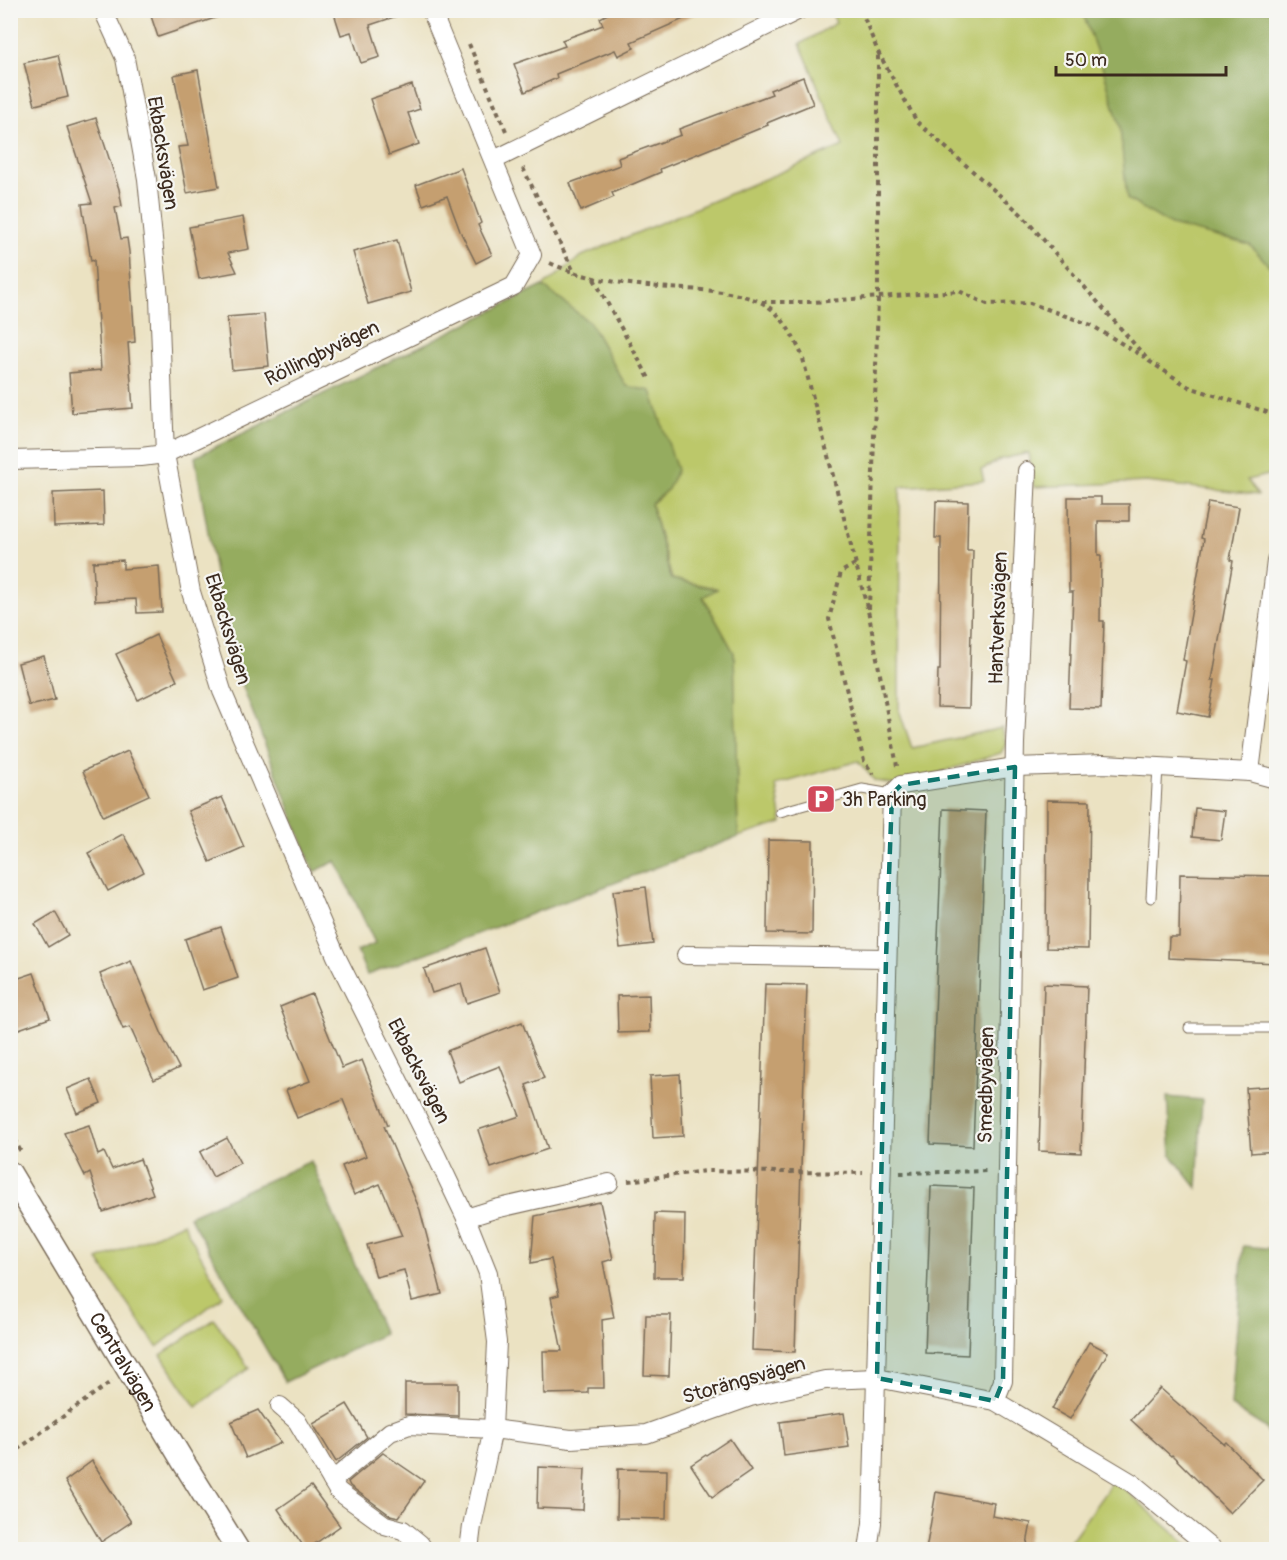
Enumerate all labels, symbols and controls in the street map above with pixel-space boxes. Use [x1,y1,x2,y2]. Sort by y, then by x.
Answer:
scale bar [1056,39,1226,77]
text: 50 m [1065,49,1107,72]
street label: Ekbacksvägen [142,94,184,212]
street label: Röllingbyvägen [261,314,383,392]
street label: Hantverksvägen [983,551,1013,685]
street label: Ekbacksvägen [199,571,257,687]
parking icon: 3h Parking [805,783,837,815]
place label: 3h Parking [842,787,927,812]
street label: Ekbacksvägen [382,1014,456,1128]
street label: Smedbyvägen [972,1026,1000,1144]
street label: Centralvägen [84,1307,163,1416]
street label: Storängsvägen [680,1351,808,1409]

